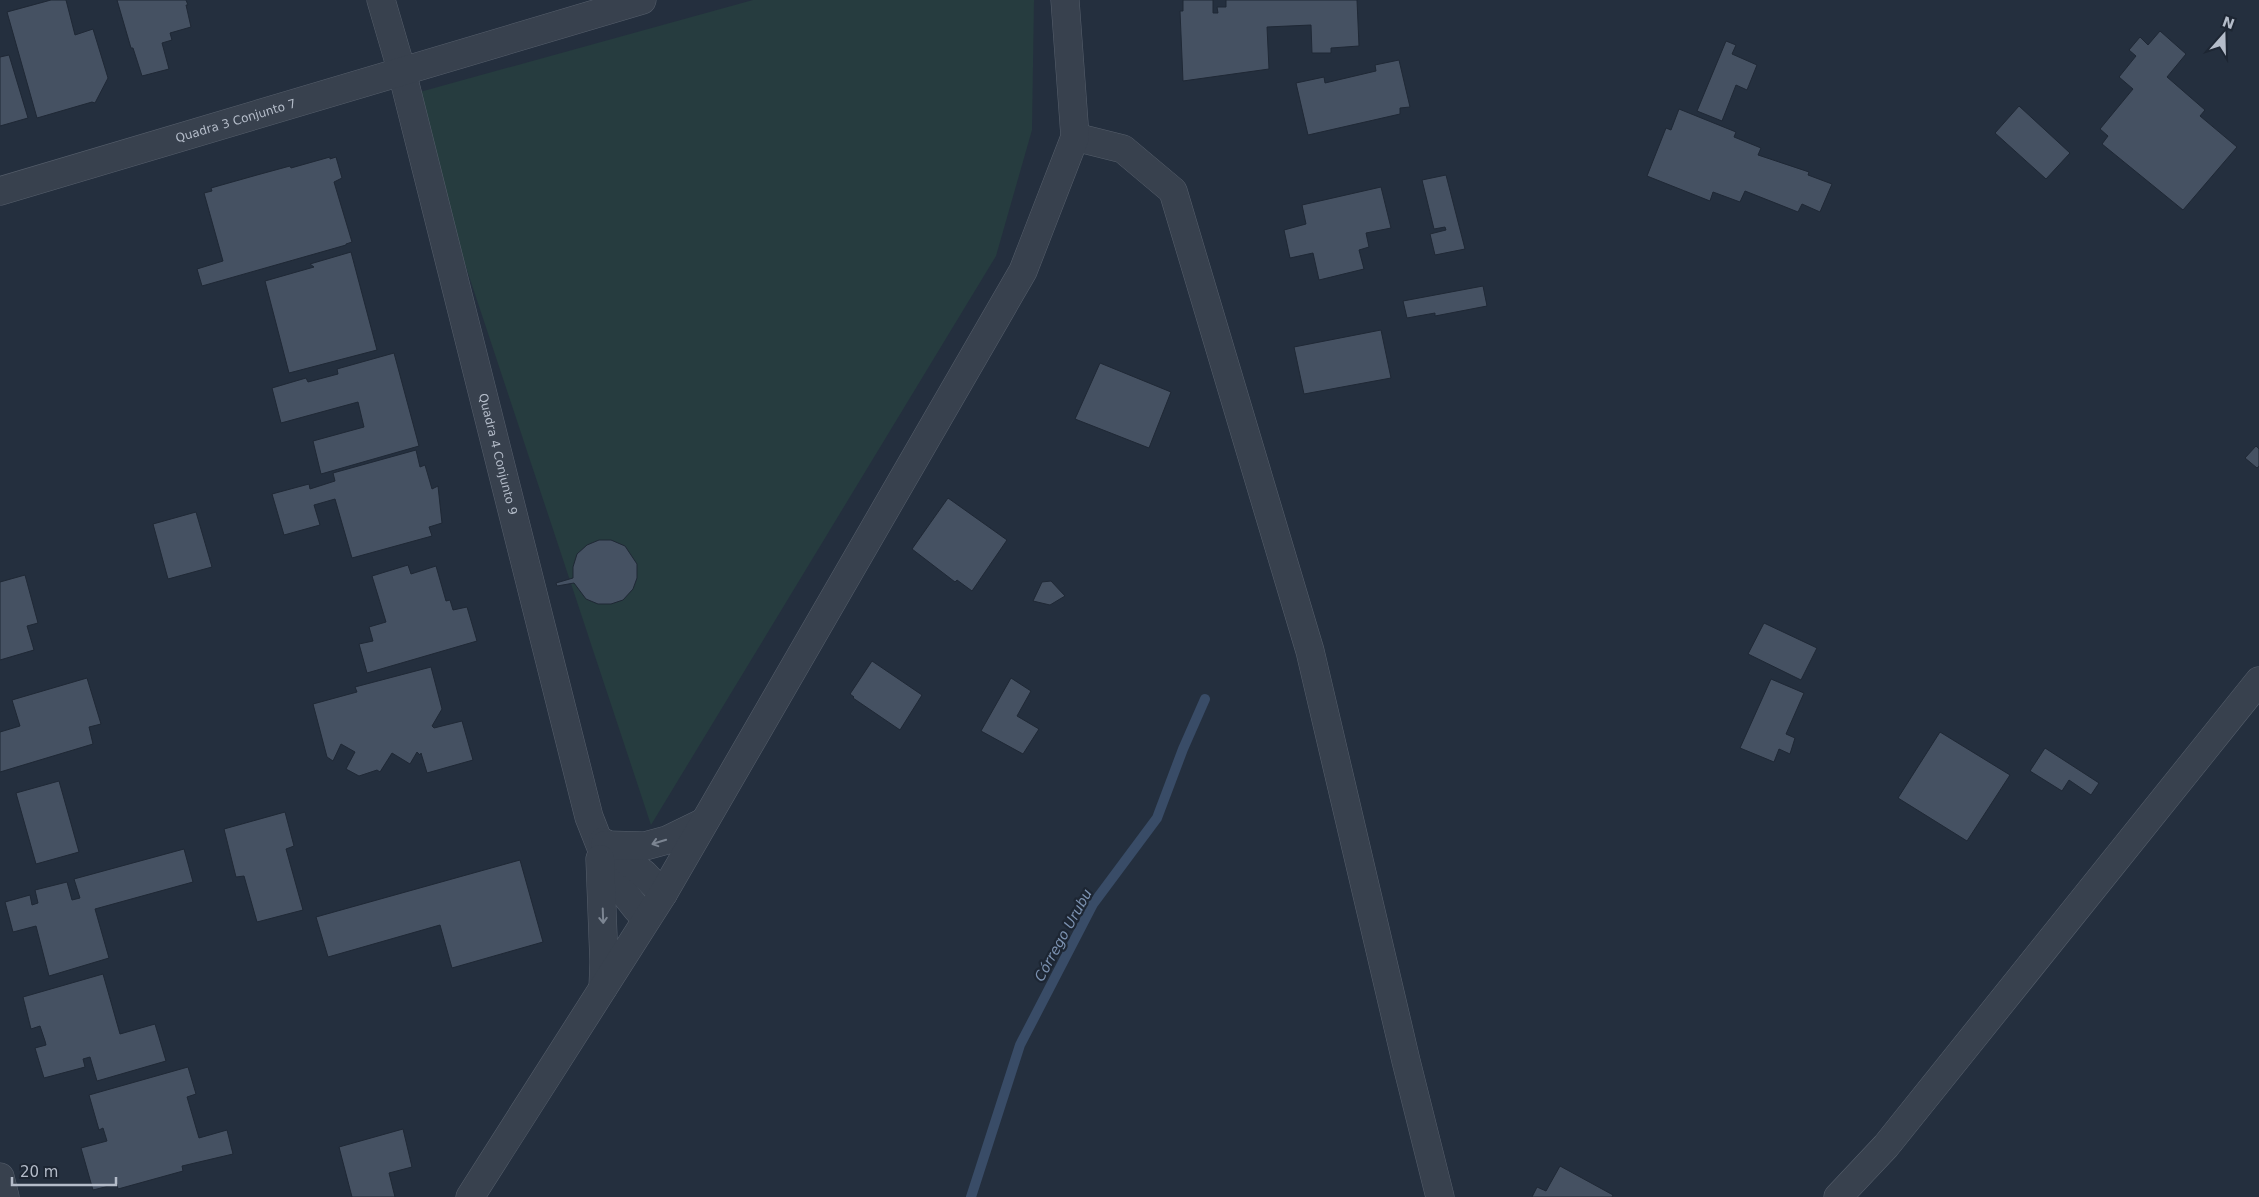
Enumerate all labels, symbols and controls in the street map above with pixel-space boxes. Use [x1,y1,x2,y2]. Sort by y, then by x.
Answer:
north arrow [2199,10,2249,60]
text: N [2220,13,2237,32]
street label: Quadra 3 Conjunto 7 [174,96,298,145]
street label: Quadra 4 Conjunto 9 [476,392,520,517]
one-way arrow [652,838,668,848]
water label: Córrego Urubu [1031,886,1095,984]
one-way arrow [598,908,607,924]
scale bar [12,1154,116,1186]
text: 20 m [20,1163,58,1181]

